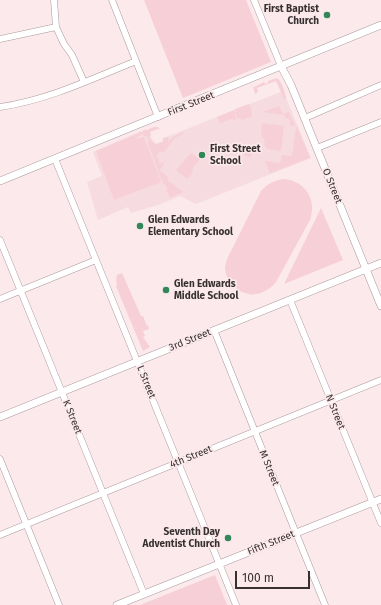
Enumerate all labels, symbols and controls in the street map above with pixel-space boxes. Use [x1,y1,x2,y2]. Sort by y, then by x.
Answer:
place label: First Baptist Church [264,3,319,26]
marker: First Baptist Church [322,10,332,20]
street label: First Street [166,89,216,119]
place label: First Street School [210,143,261,166]
marker: First Street School [197,150,207,160]
street label: O Street [320,167,344,205]
place label: Glen Edwards Elementary School [148,214,233,238]
marker: Glen Edwards Elementary School [135,221,145,231]
place label: Glen Edwards Middle School [174,278,238,302]
marker: Glen Edwards Middle School [161,285,171,295]
street label: 3rd Street [167,326,213,354]
street label: L Street [134,364,158,400]
street label: N Street [323,393,347,431]
street label: K Street [60,398,84,436]
street label: 4th Street [168,443,214,471]
street label: M Street [256,448,282,488]
place label: Seventh Day Adventist Church [143,526,220,550]
street label: Fifth Street [246,528,296,558]
marker: Seventh Day Adventist Church [223,533,233,543]
scale bar [237,563,312,589]
text: 100 m [242,571,274,585]

